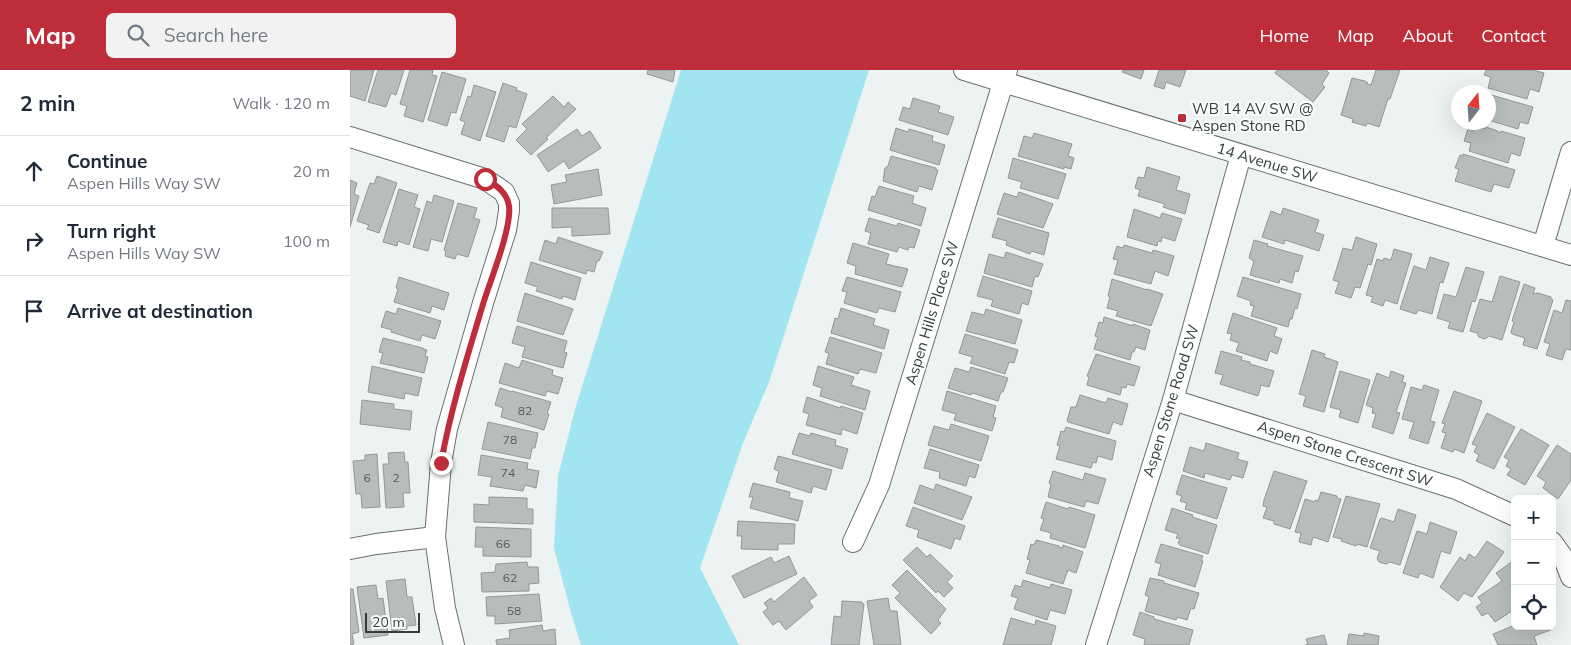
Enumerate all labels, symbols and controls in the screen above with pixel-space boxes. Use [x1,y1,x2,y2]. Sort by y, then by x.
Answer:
search box [106,13,456,58]
text: Map [25,20,76,50]
icon: search [124,21,152,49]
text: Search here [164,23,268,47]
text: Home [1259,24,1309,47]
text: Map [1337,24,1374,47]
text: About [1402,24,1453,47]
text: Contact [1481,24,1546,47]
north arrow [1451,85,1496,130]
text: 2 min [20,90,75,116]
text: Walk · 120 m [232,93,330,113]
place label: WB 14 AV SW @ Aspen Stone RD [1192,99,1314,135]
marker: WB 14 AV SW @ Aspen Stone RD [1176,112,1188,124]
street label: 14 Avenue SW [1215,138,1320,187]
text: Continue [67,149,147,173]
icon: ahead [20,157,48,185]
text: 20 m [293,161,330,181]
route start [474,168,497,191]
text: Aspen Hills Way SW [67,173,221,193]
text: Turn right [67,219,156,243]
icon: right [20,227,48,255]
text: 100 m [283,231,330,251]
street label: Aspen Hills Place SW [901,238,963,387]
text: Aspen Hills Way SW [67,243,221,263]
icon: arrive [20,297,48,325]
text: Arrive at destination [67,299,253,323]
street label: Aspen Stone Road SW [1138,322,1203,480]
house number: 82 [518,403,532,418]
street label: Aspen Stone Crescent SW [1255,416,1435,491]
house number: 78 [503,432,517,447]
route end [430,452,453,475]
house number: 74 [501,465,515,480]
house number: 6 [363,470,371,485]
house number: 2 [392,470,400,485]
map controls [1511,495,1556,630]
button: + [1511,495,1556,540]
house number: 66 [496,536,510,551]
button: − [1511,540,1556,585]
house number: 62 [503,570,517,585]
button: locate [1511,585,1556,630]
house number: 58 [507,603,521,618]
scale bar [365,610,420,633]
text: 20 m [372,613,405,631]

